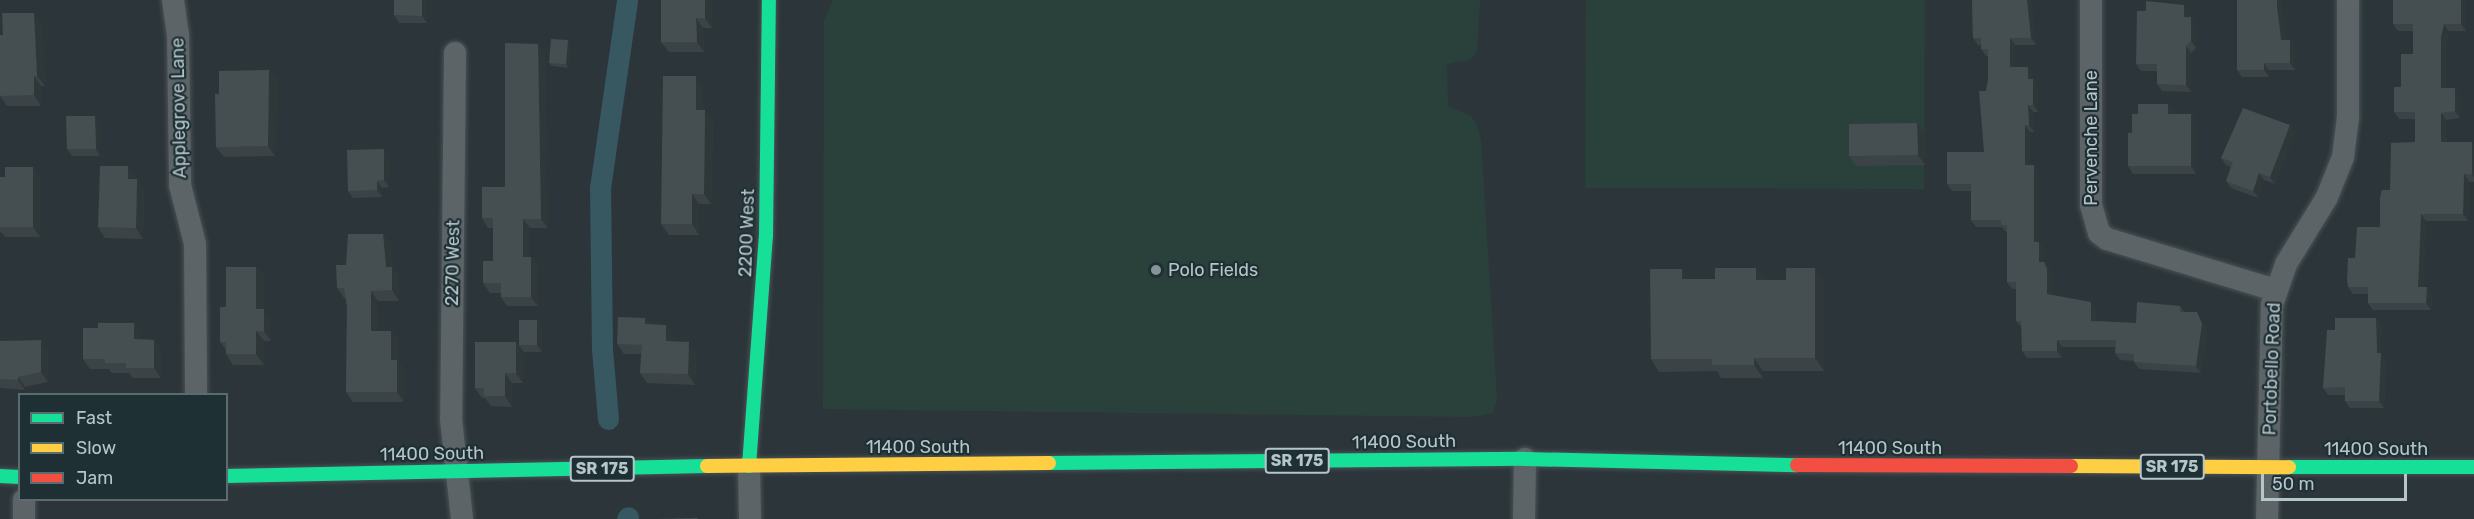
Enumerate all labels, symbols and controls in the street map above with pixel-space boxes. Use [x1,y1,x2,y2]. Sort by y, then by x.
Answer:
street label: Applegrove Lane [167,38,191,178]
street label: Pervenche Lane [2080,70,2102,206]
street label: 2200 West [735,188,759,278]
street label: 2270 West [441,220,465,306]
place label: Polo Fields [1168,259,1258,281]
marker: Polo Fields [1149,263,1163,277]
street label: Portobello Road [2259,302,2285,436]
legend [18,393,228,501]
text: Fast [76,407,112,429]
street label: 11400 South [1352,430,1456,454]
street label: 11400 South [866,436,970,458]
text: Slow [76,437,116,459]
street label: 11400 South [1838,437,1942,459]
street label: 11400 South [2324,438,2428,460]
street label: 11400 South [380,442,484,466]
road number: SR 175 [1264,448,1330,474]
road number: SR 175 [2139,454,2205,480]
road number: SR 175 [569,456,635,482]
scale bar [2264,462,2410,500]
text: Jam [76,467,113,489]
text: 50 m [2272,473,2315,495]

